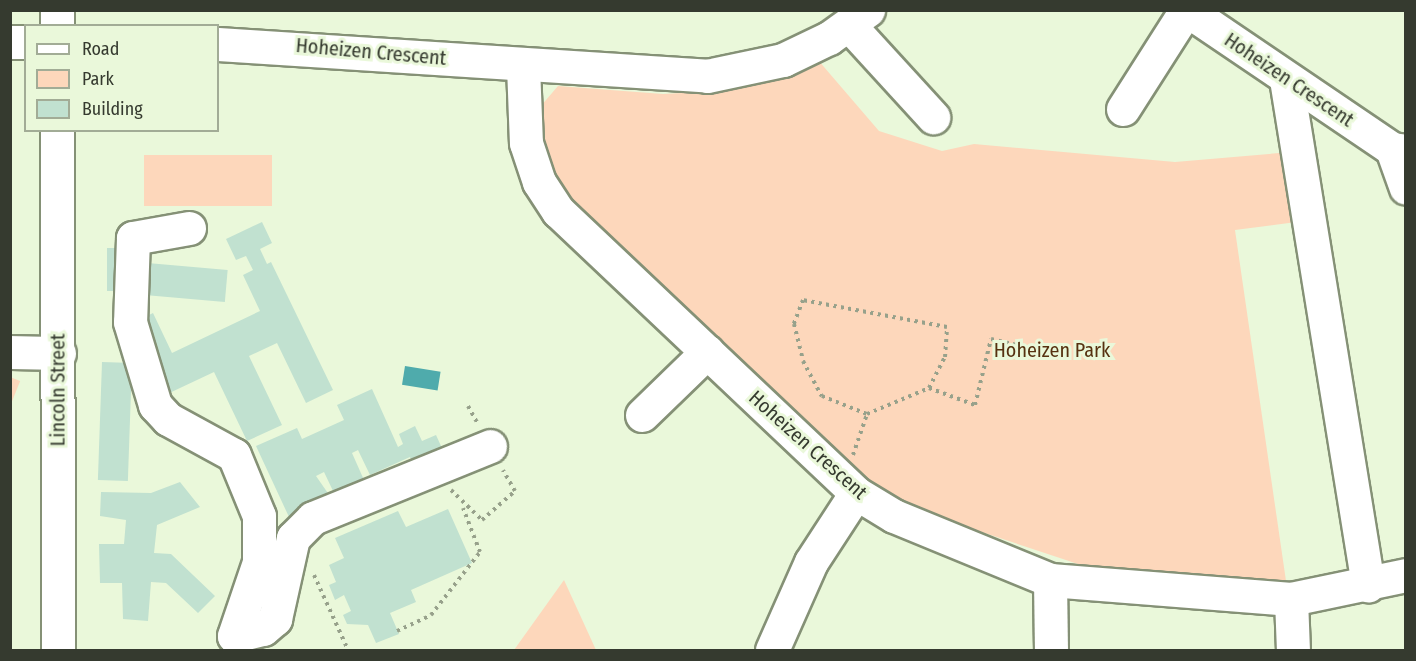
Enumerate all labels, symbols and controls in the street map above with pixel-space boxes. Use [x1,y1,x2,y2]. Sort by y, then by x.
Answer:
legend [24,24,219,132]
street label: Hoheizen Crescent [1220,28,1358,132]
street label: Hoheizen Crescent [295,33,447,71]
text: Road [82,38,119,60]
text: Park [82,68,114,90]
text: Building [82,98,143,120]
street label: Lincoln Street [46,334,70,446]
park label: Hoheizen Park [994,338,1110,362]
street label: Hoheizen Crescent [744,386,872,504]

